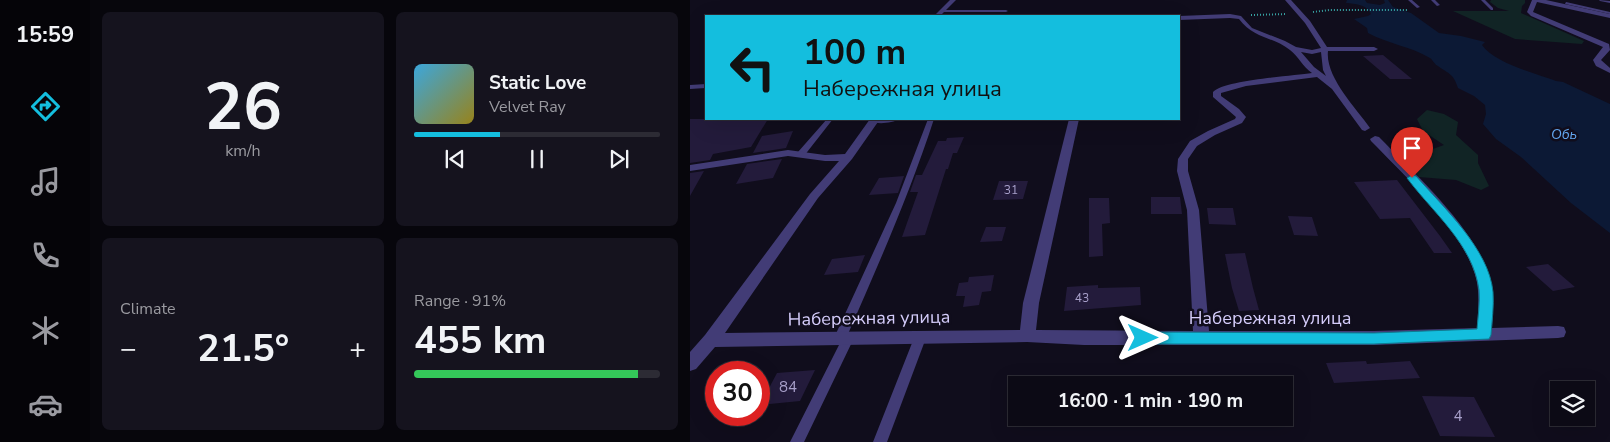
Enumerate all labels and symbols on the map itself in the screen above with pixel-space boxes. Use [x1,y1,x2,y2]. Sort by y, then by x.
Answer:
water label: Обь [1551,125,1577,144]
pin [1391,127,1433,178]
house number: 31 [1004,182,1018,198]
house number: 43 [1075,290,1089,306]
street label: Набережная улица [787,305,951,331]
street label: Набережная улица [1189,306,1351,330]
position arrow [1116,311,1168,363]
speed limit sign: 30 [705,361,770,426]
house number: 84 [779,377,797,397]
house number: 4 [1453,406,1463,426]

